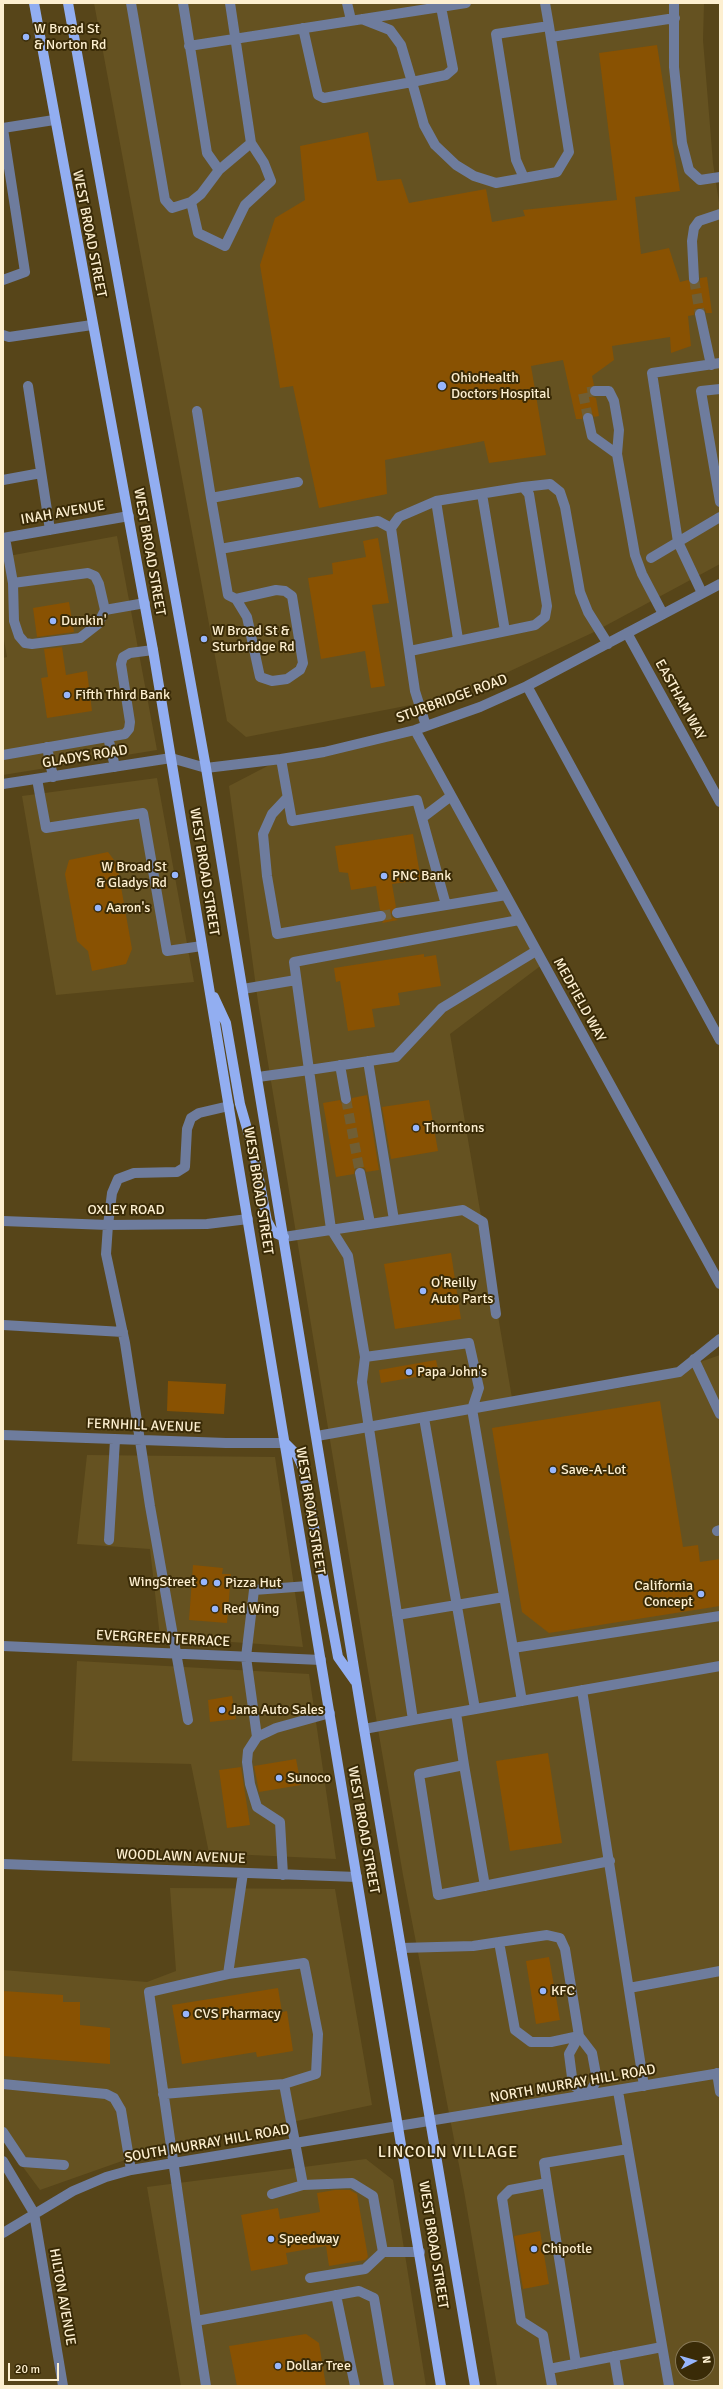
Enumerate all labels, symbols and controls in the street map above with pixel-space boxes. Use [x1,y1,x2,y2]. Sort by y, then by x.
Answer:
place label: W Broad St & Norton Rd [34,21,106,54]
marker: W Broad St & Norton Rd [21,32,31,42]
street label: WEST BROAD STREET [68,169,110,299]
place label: OhioHealth Doctors Hospital [451,370,550,402]
marker: OhioHealth Doctors Hospital [436,380,448,392]
street label: WEST BROAD STREET [130,487,168,617]
street label: INAH AVENUE [20,497,106,529]
place label: Dunkin' [61,613,107,629]
marker: Dunkin' [48,616,58,626]
place label: W Broad St & Sturbridge Rd [212,623,295,656]
marker: W Broad St & Sturbridge Rd [199,634,209,644]
street label: EASTHAM WAY [651,657,709,743]
street label: STURBRIDGE ROAD [394,671,510,727]
place label: Fifth Third Bank [75,687,170,703]
marker: Fifth Third Bank [62,690,72,700]
street label: GLADYS ROAD [41,742,129,772]
street label: WEST BROAD STREET [186,807,222,937]
place label: W Broad St & Gladys Rd [96,859,167,892]
place label: PNC Bank [392,868,451,884]
marker: W Broad St & Gladys Rd [170,870,180,880]
marker: PNC Bank [379,871,389,881]
place label: Aaron's [106,900,150,916]
marker: Aaron's [93,903,103,913]
street label: MEDFIELD WAY [549,955,609,1045]
place label: Thorntons [424,1120,484,1136]
marker: Thorntons [411,1123,421,1133]
street label: WEST BROAD STREET [240,1126,276,1256]
street label: OXLEY ROAD [87,1202,165,1218]
place label: O'Reilly Auto Parts [431,1275,493,1308]
marker: O'Reilly Auto Parts [418,1286,428,1296]
place label: Papa John's [417,1364,487,1380]
marker: Papa John's [404,1367,414,1377]
street label: FERNHILL AVENUE [86,1416,202,1436]
street label: WEST BROAD STREET [292,1446,328,1576]
place label: Save-A-Lot [561,1462,626,1478]
marker: Save-A-Lot [548,1465,558,1475]
place label: WingStreet [129,1574,196,1590]
place label: Pizza Hut [225,1575,281,1591]
marker: WingStreet [199,1577,209,1587]
marker: Pizza Hut [212,1578,222,1588]
place label: California Concept [634,1578,693,1610]
marker: California Concept [696,1589,706,1599]
place label: Red Wing [223,1601,279,1617]
marker: Red Wing [210,1604,220,1614]
street label: EVERGREEN TERRACE [95,1627,231,1651]
place label: Jana Auto Sales [230,1702,324,1718]
marker: Jana Auto Sales [217,1705,227,1715]
street label: WEST BROAD STREET [344,1765,382,1895]
place label: Sunoco [287,1770,331,1786]
marker: Sunoco [274,1773,284,1783]
street label: WOODLAWN AVENUE [116,1846,246,1868]
place label: KFC [551,1983,575,1999]
marker: KFC [538,1986,548,1996]
place label: CVS Pharmacy [194,2006,281,2022]
marker: CVS Pharmacy [181,2009,191,2019]
street label: NORTH MURRAY HILL ROAD [489,2061,657,2107]
street label: SOUTH MURRAY HILL ROAD [123,2121,291,2167]
district label: LINCOLN VILLAGE [378,2143,518,2163]
street label: WEST BROAD STREET [415,2180,451,2310]
place label: Speedway [279,2231,339,2247]
marker: Speedway [266,2234,276,2244]
place label: Chipotle [542,2241,592,2257]
marker: Chipotle [529,2244,539,2254]
street label: HILTON AVENUE [45,2247,79,2347]
north arrow [675,2341,715,2381]
scale bar [10,2355,61,2381]
text: N [700,2355,713,2364]
place label: Dollar Tree [286,2358,351,2374]
marker: Dollar Tree [273,2361,283,2371]
text: 20 m [15,2362,40,2377]

